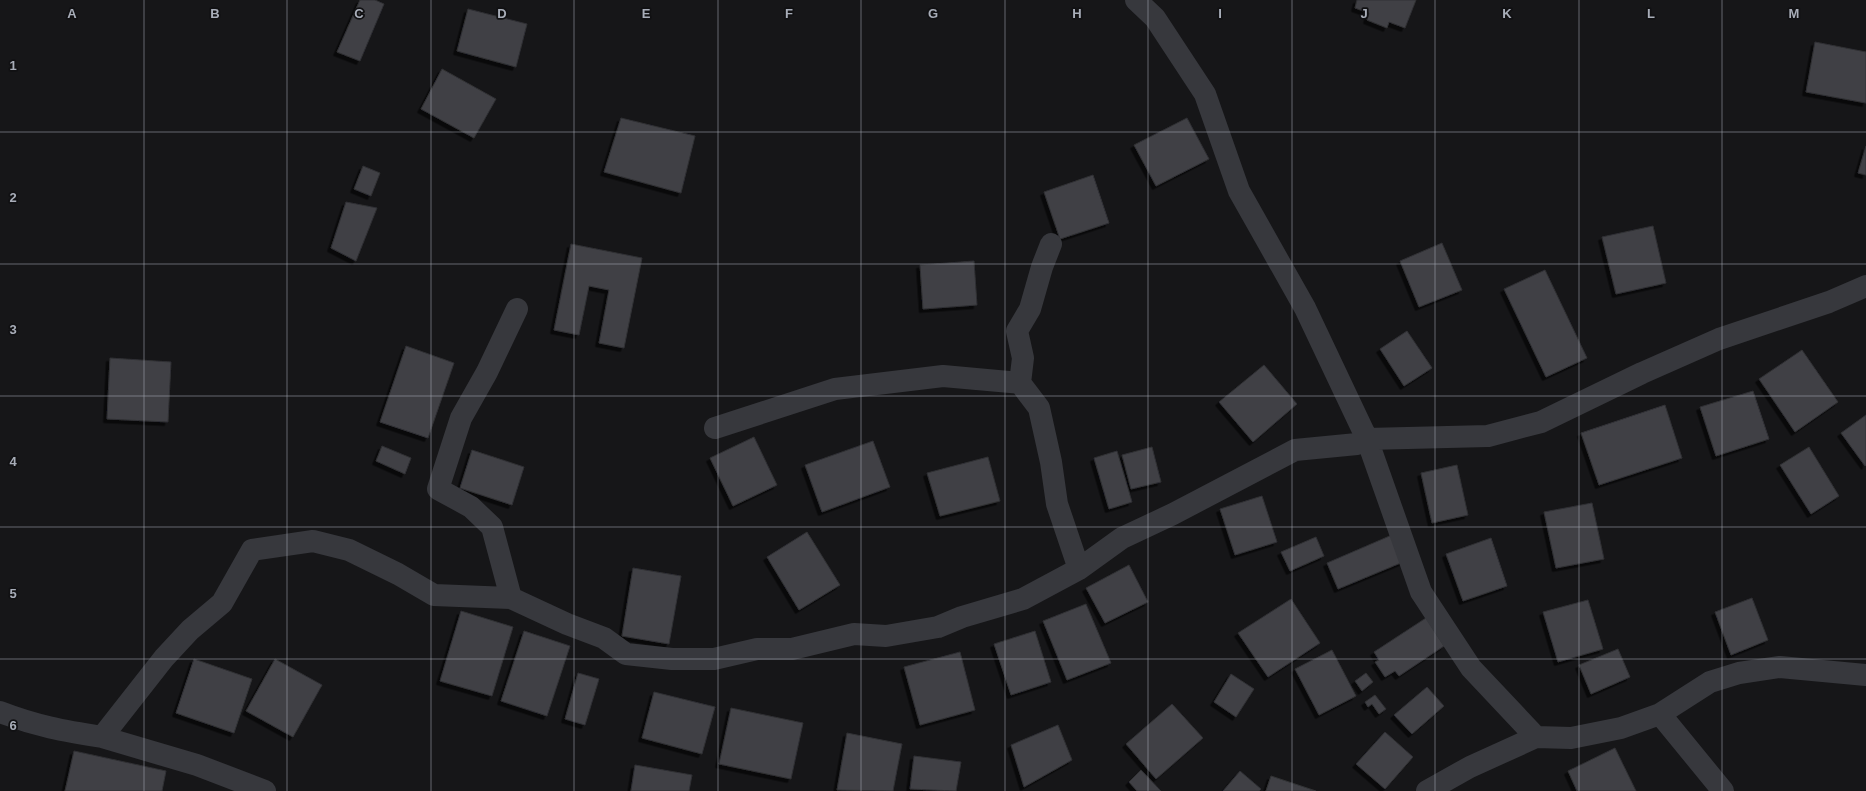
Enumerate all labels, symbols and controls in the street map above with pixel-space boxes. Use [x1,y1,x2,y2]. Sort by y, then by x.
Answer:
text: A [67,6,77,21]
text: B [210,6,220,21]
text: C [354,6,364,21]
text: D [497,6,507,21]
text: E [642,6,651,21]
text: F [785,6,793,21]
text: G [928,6,938,21]
text: H [1072,6,1082,21]
text: I [1218,6,1222,21]
text: J [1360,6,1368,21]
text: K [1502,6,1512,21]
text: L [1647,6,1655,21]
text: M [1789,6,1799,21]
text: 1 [9,58,17,73]
text: 2 [9,190,17,205]
text: 3 [9,322,17,337]
text: 4 [9,454,17,469]
text: 5 [9,586,17,601]
text: 6 [9,718,17,733]

